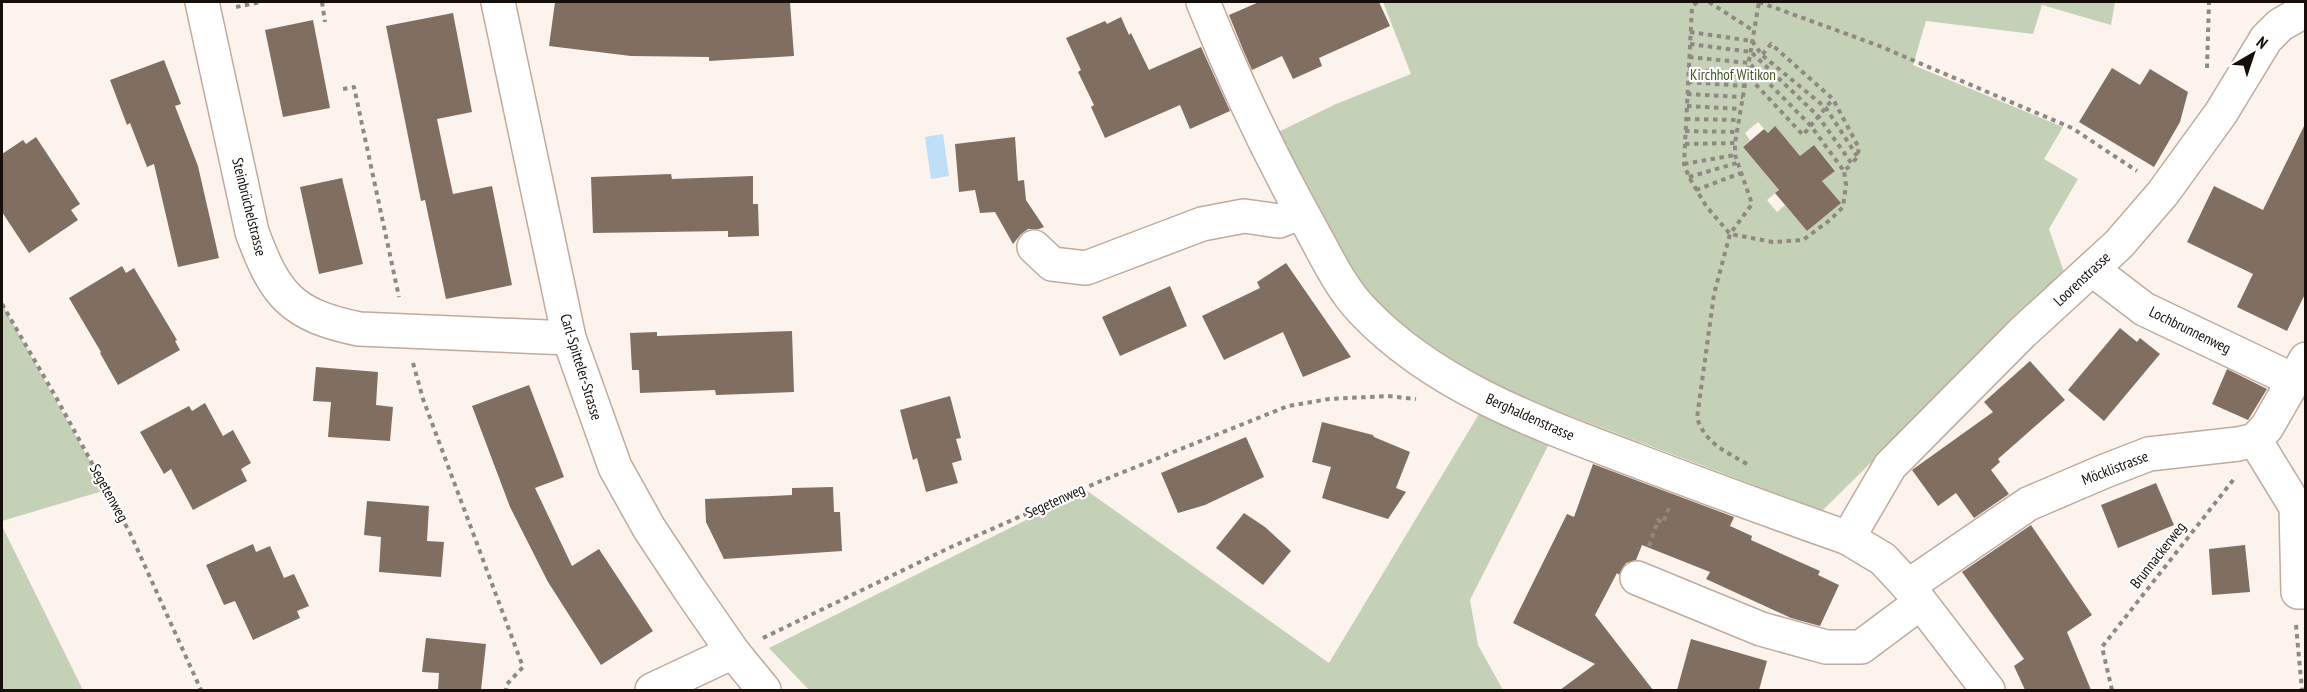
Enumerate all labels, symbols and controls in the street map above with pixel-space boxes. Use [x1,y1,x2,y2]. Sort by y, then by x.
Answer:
north arrow [2223,24,2283,84]
text: N [2253,32,2272,53]
park label: Kirchhof Witikon [1690,65,1776,84]
street label: Steinbrüchelstrasse [228,156,271,258]
street label: Loorenstrasse [2049,247,2114,310]
street label: Lochbrunnenweg [2146,302,2234,357]
street label: Carl-Spitteler-Strasse [556,311,607,422]
street label: Berghaldenstrasse [1483,389,1577,445]
street label: Möcklistrasse [2079,446,2151,489]
street label: Segetenweg [86,460,133,525]
street label: Segetenweg [1022,479,1088,522]
street label: Brunnackerweg [2126,518,2190,592]

